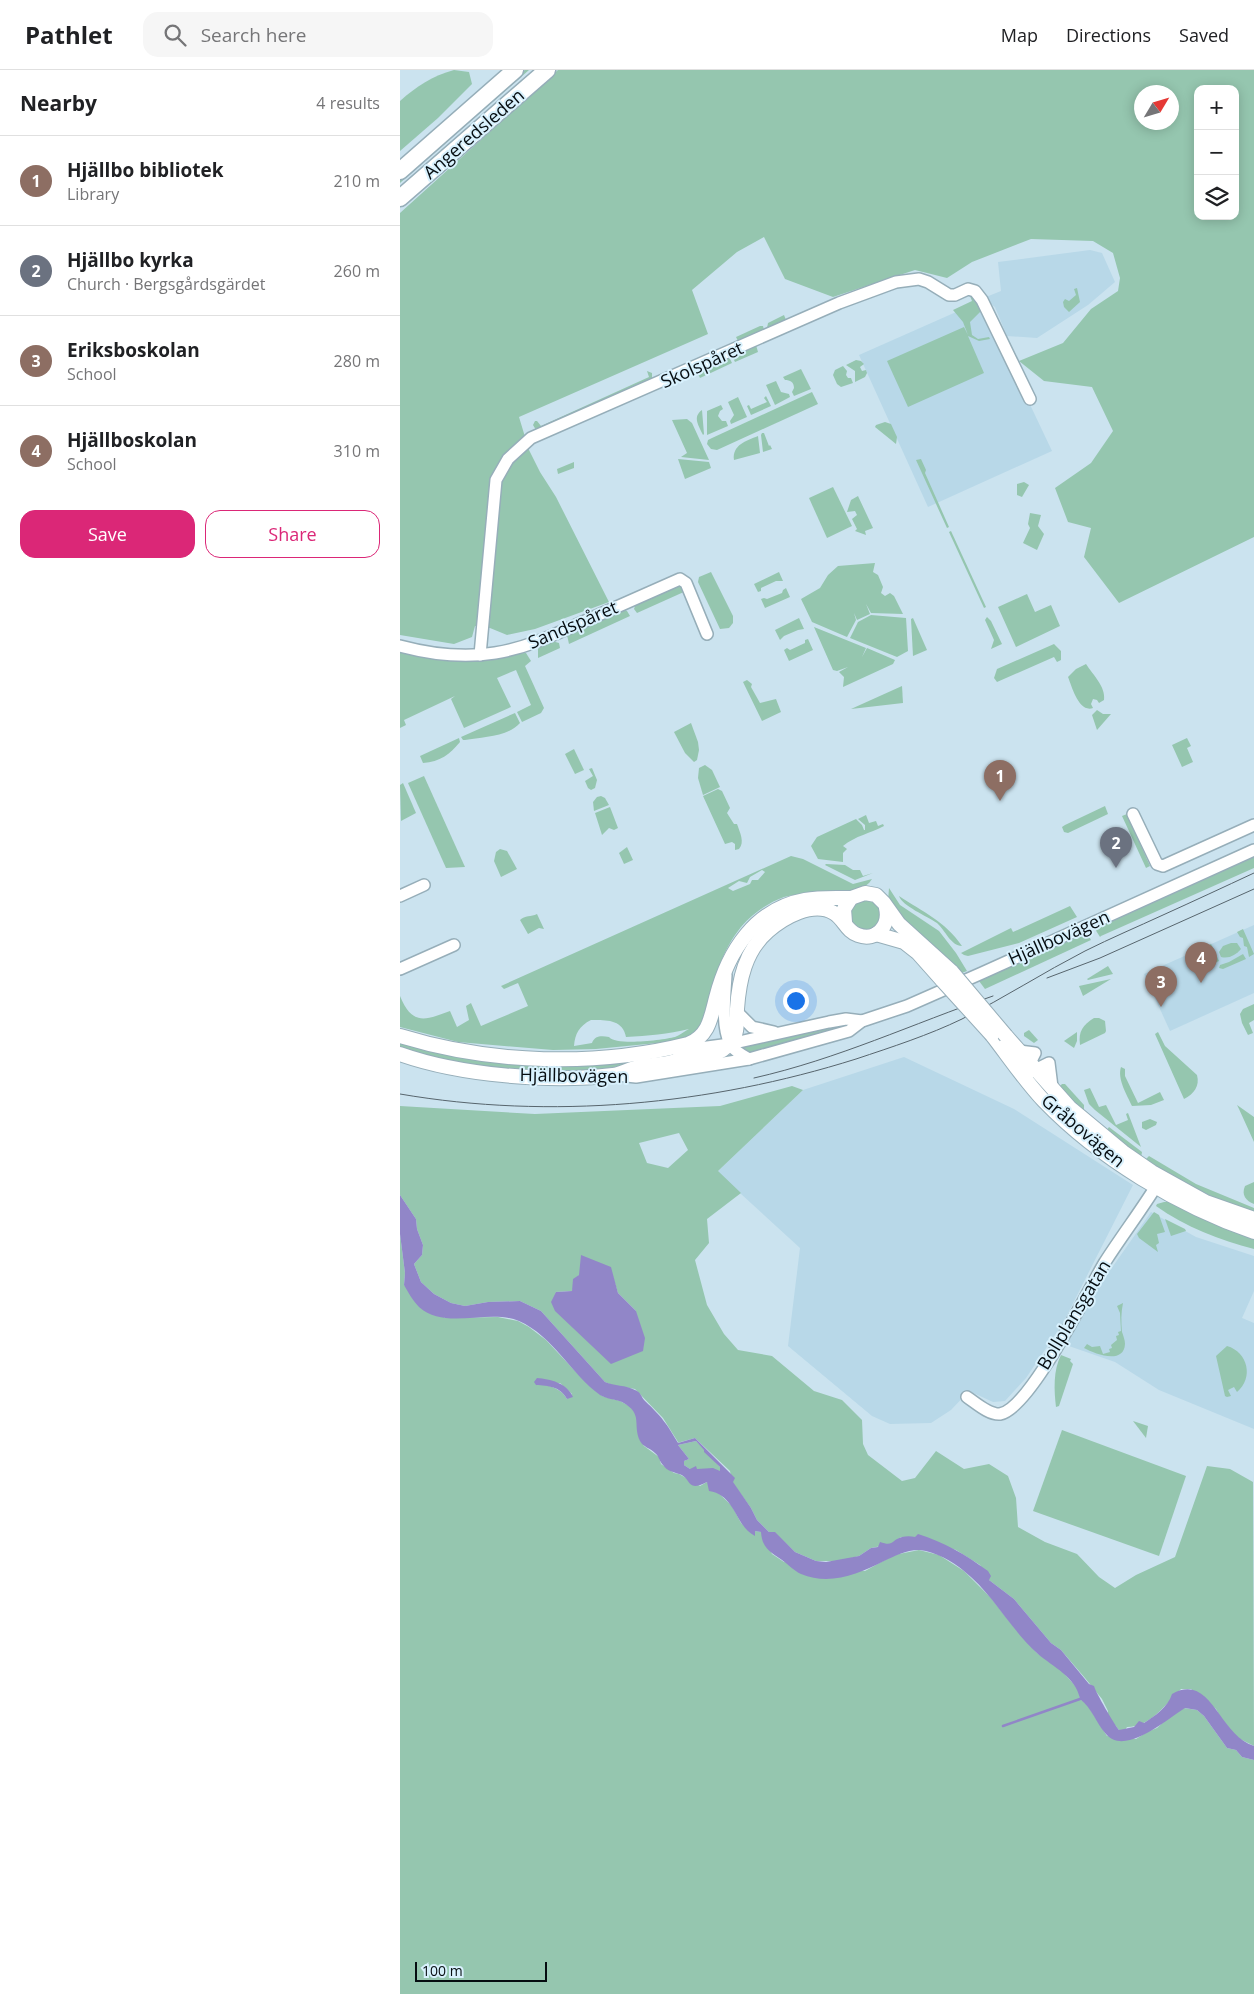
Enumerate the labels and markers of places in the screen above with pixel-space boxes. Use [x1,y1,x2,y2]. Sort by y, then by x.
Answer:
pin: 1 [984,760,1016,801]
pin: 2 [1100,827,1132,868]
pin: 4 [1185,942,1217,983]
pin: 3 [1145,966,1177,1007]

